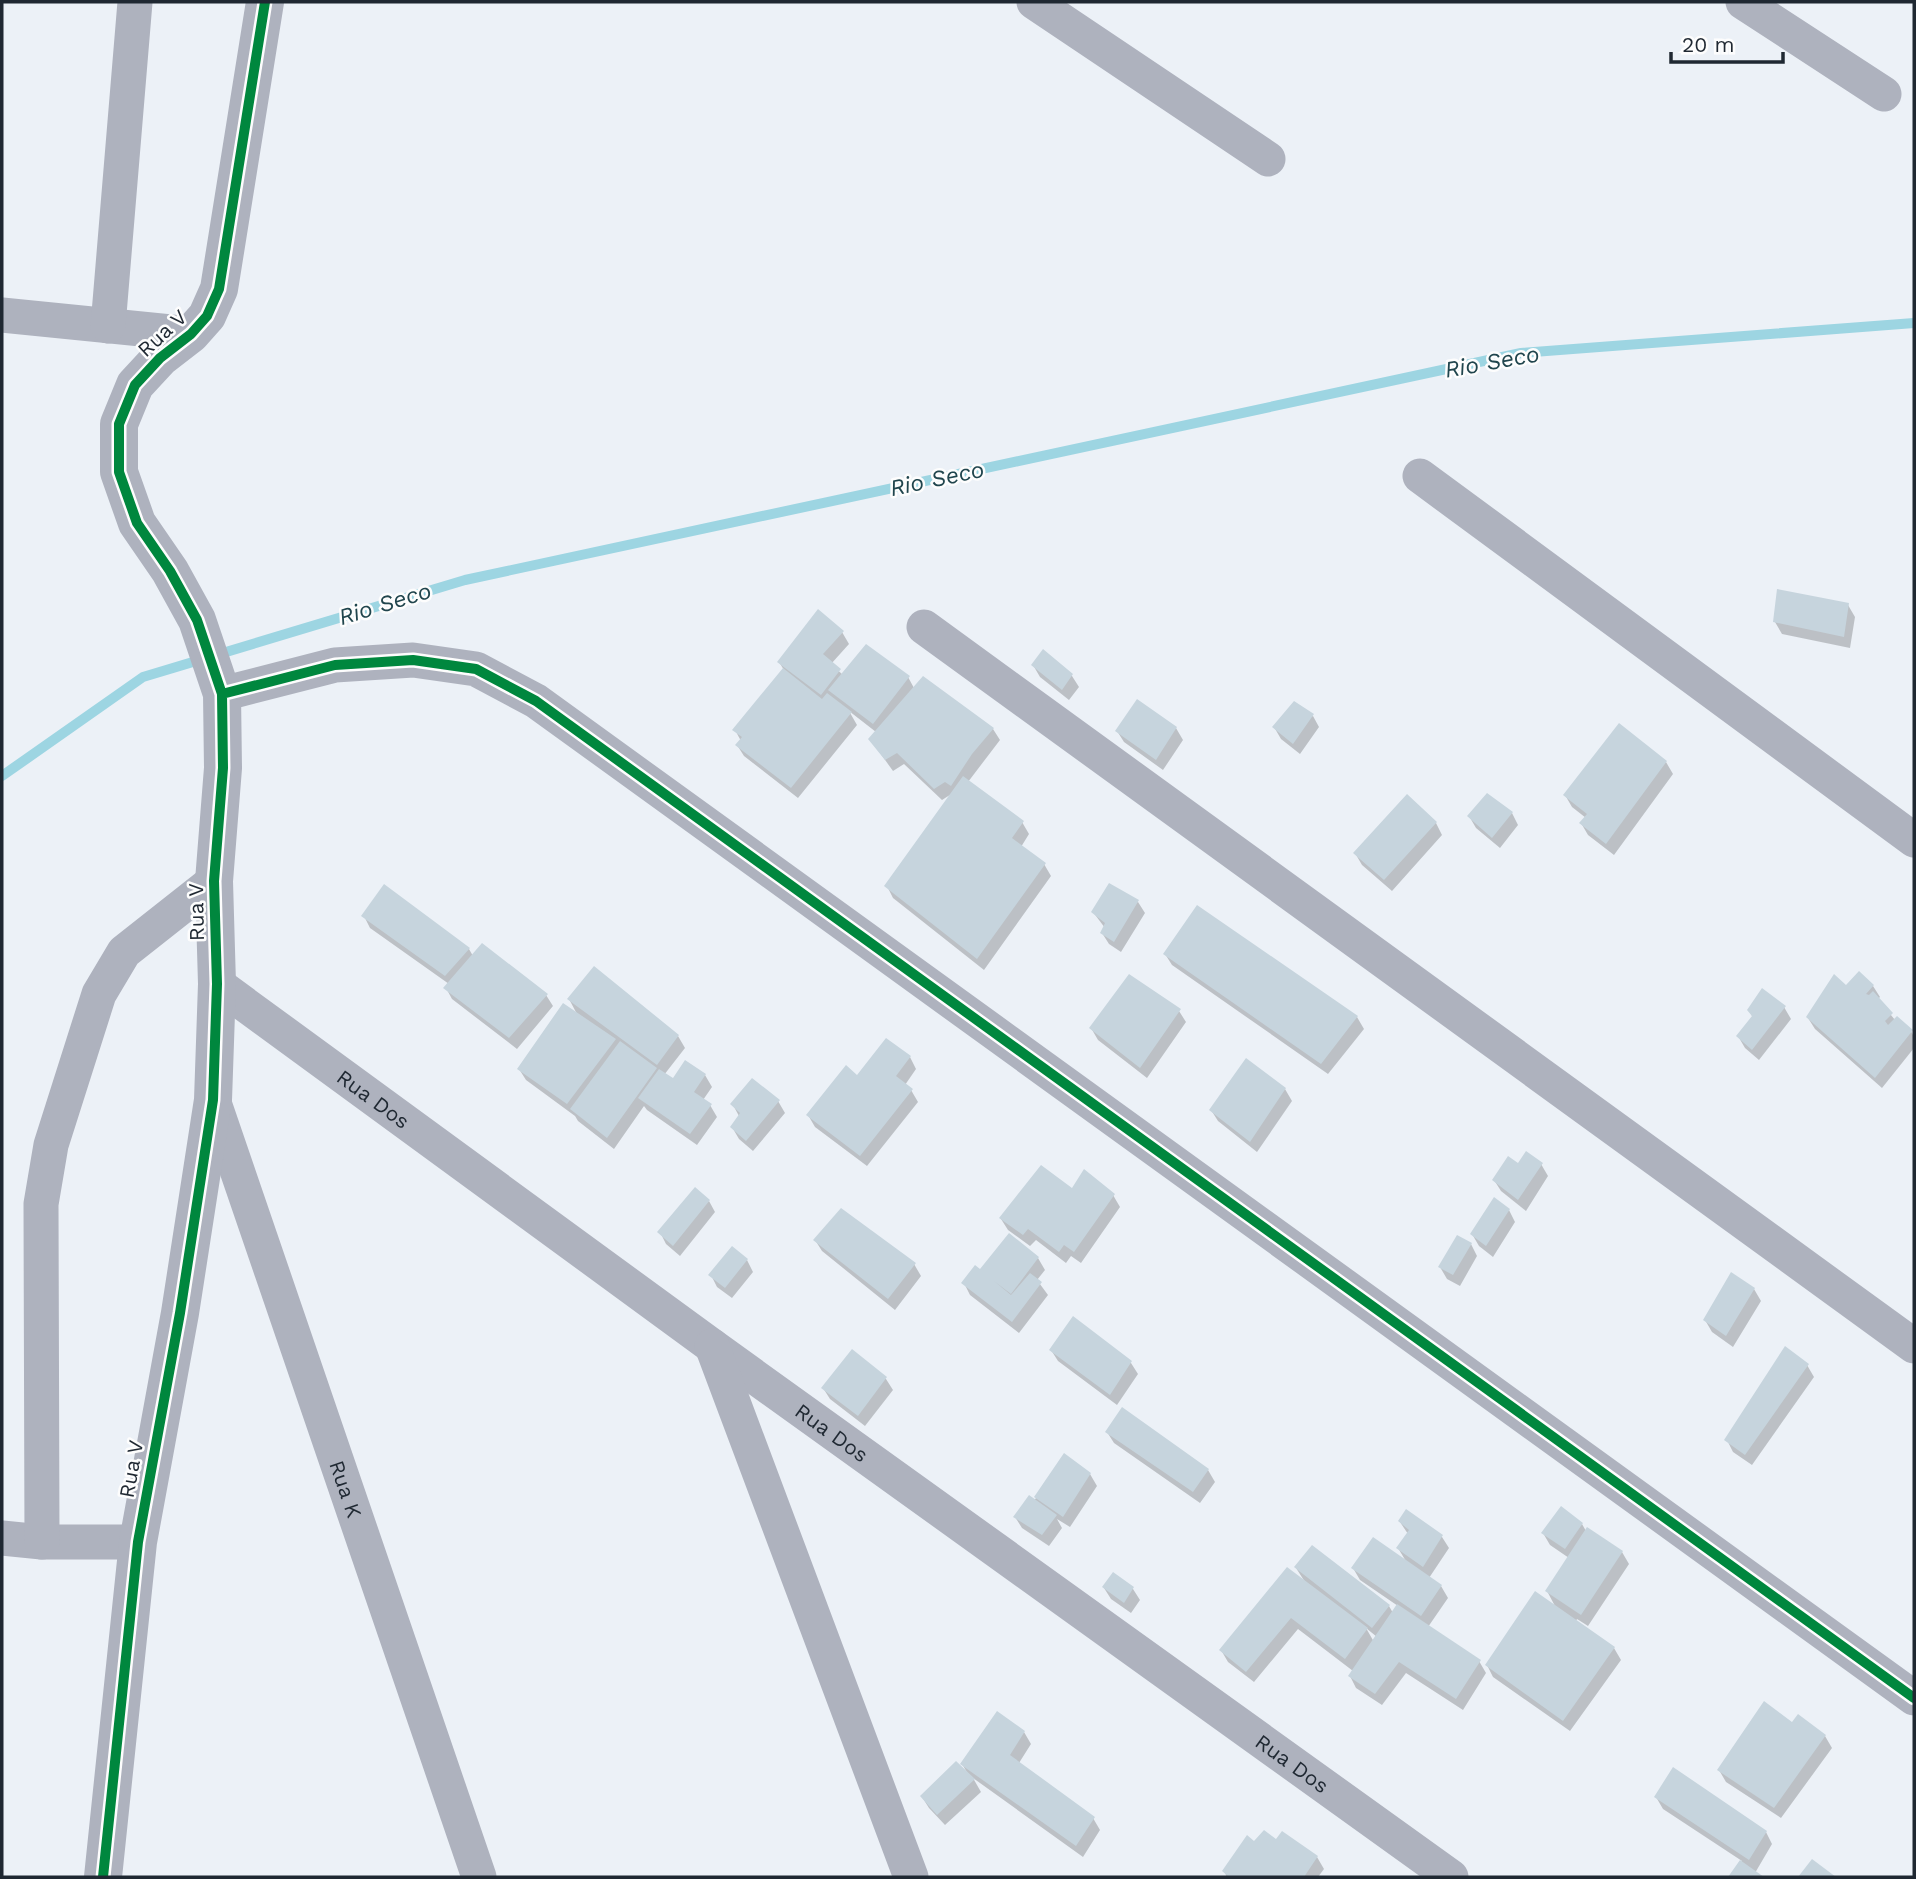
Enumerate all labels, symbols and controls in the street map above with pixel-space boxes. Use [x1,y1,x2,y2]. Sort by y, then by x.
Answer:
scale bar [1671,21,1783,65]
text: 20 m [1682,32,1734,57]
street label: Rua V [132,304,192,362]
water label: Rio Seco [1443,340,1541,384]
water label: Rio Seco [887,456,987,502]
water label: Rio Seco [335,577,435,631]
street label: Rua V [183,882,209,941]
street label: Rua Dos [332,1064,415,1133]
street label: Rua Dos [791,1398,873,1467]
street label: Rua V [114,1438,148,1500]
street label: Rua K [325,1457,368,1521]
street label: Rua Dos [1251,1728,1334,1798]

